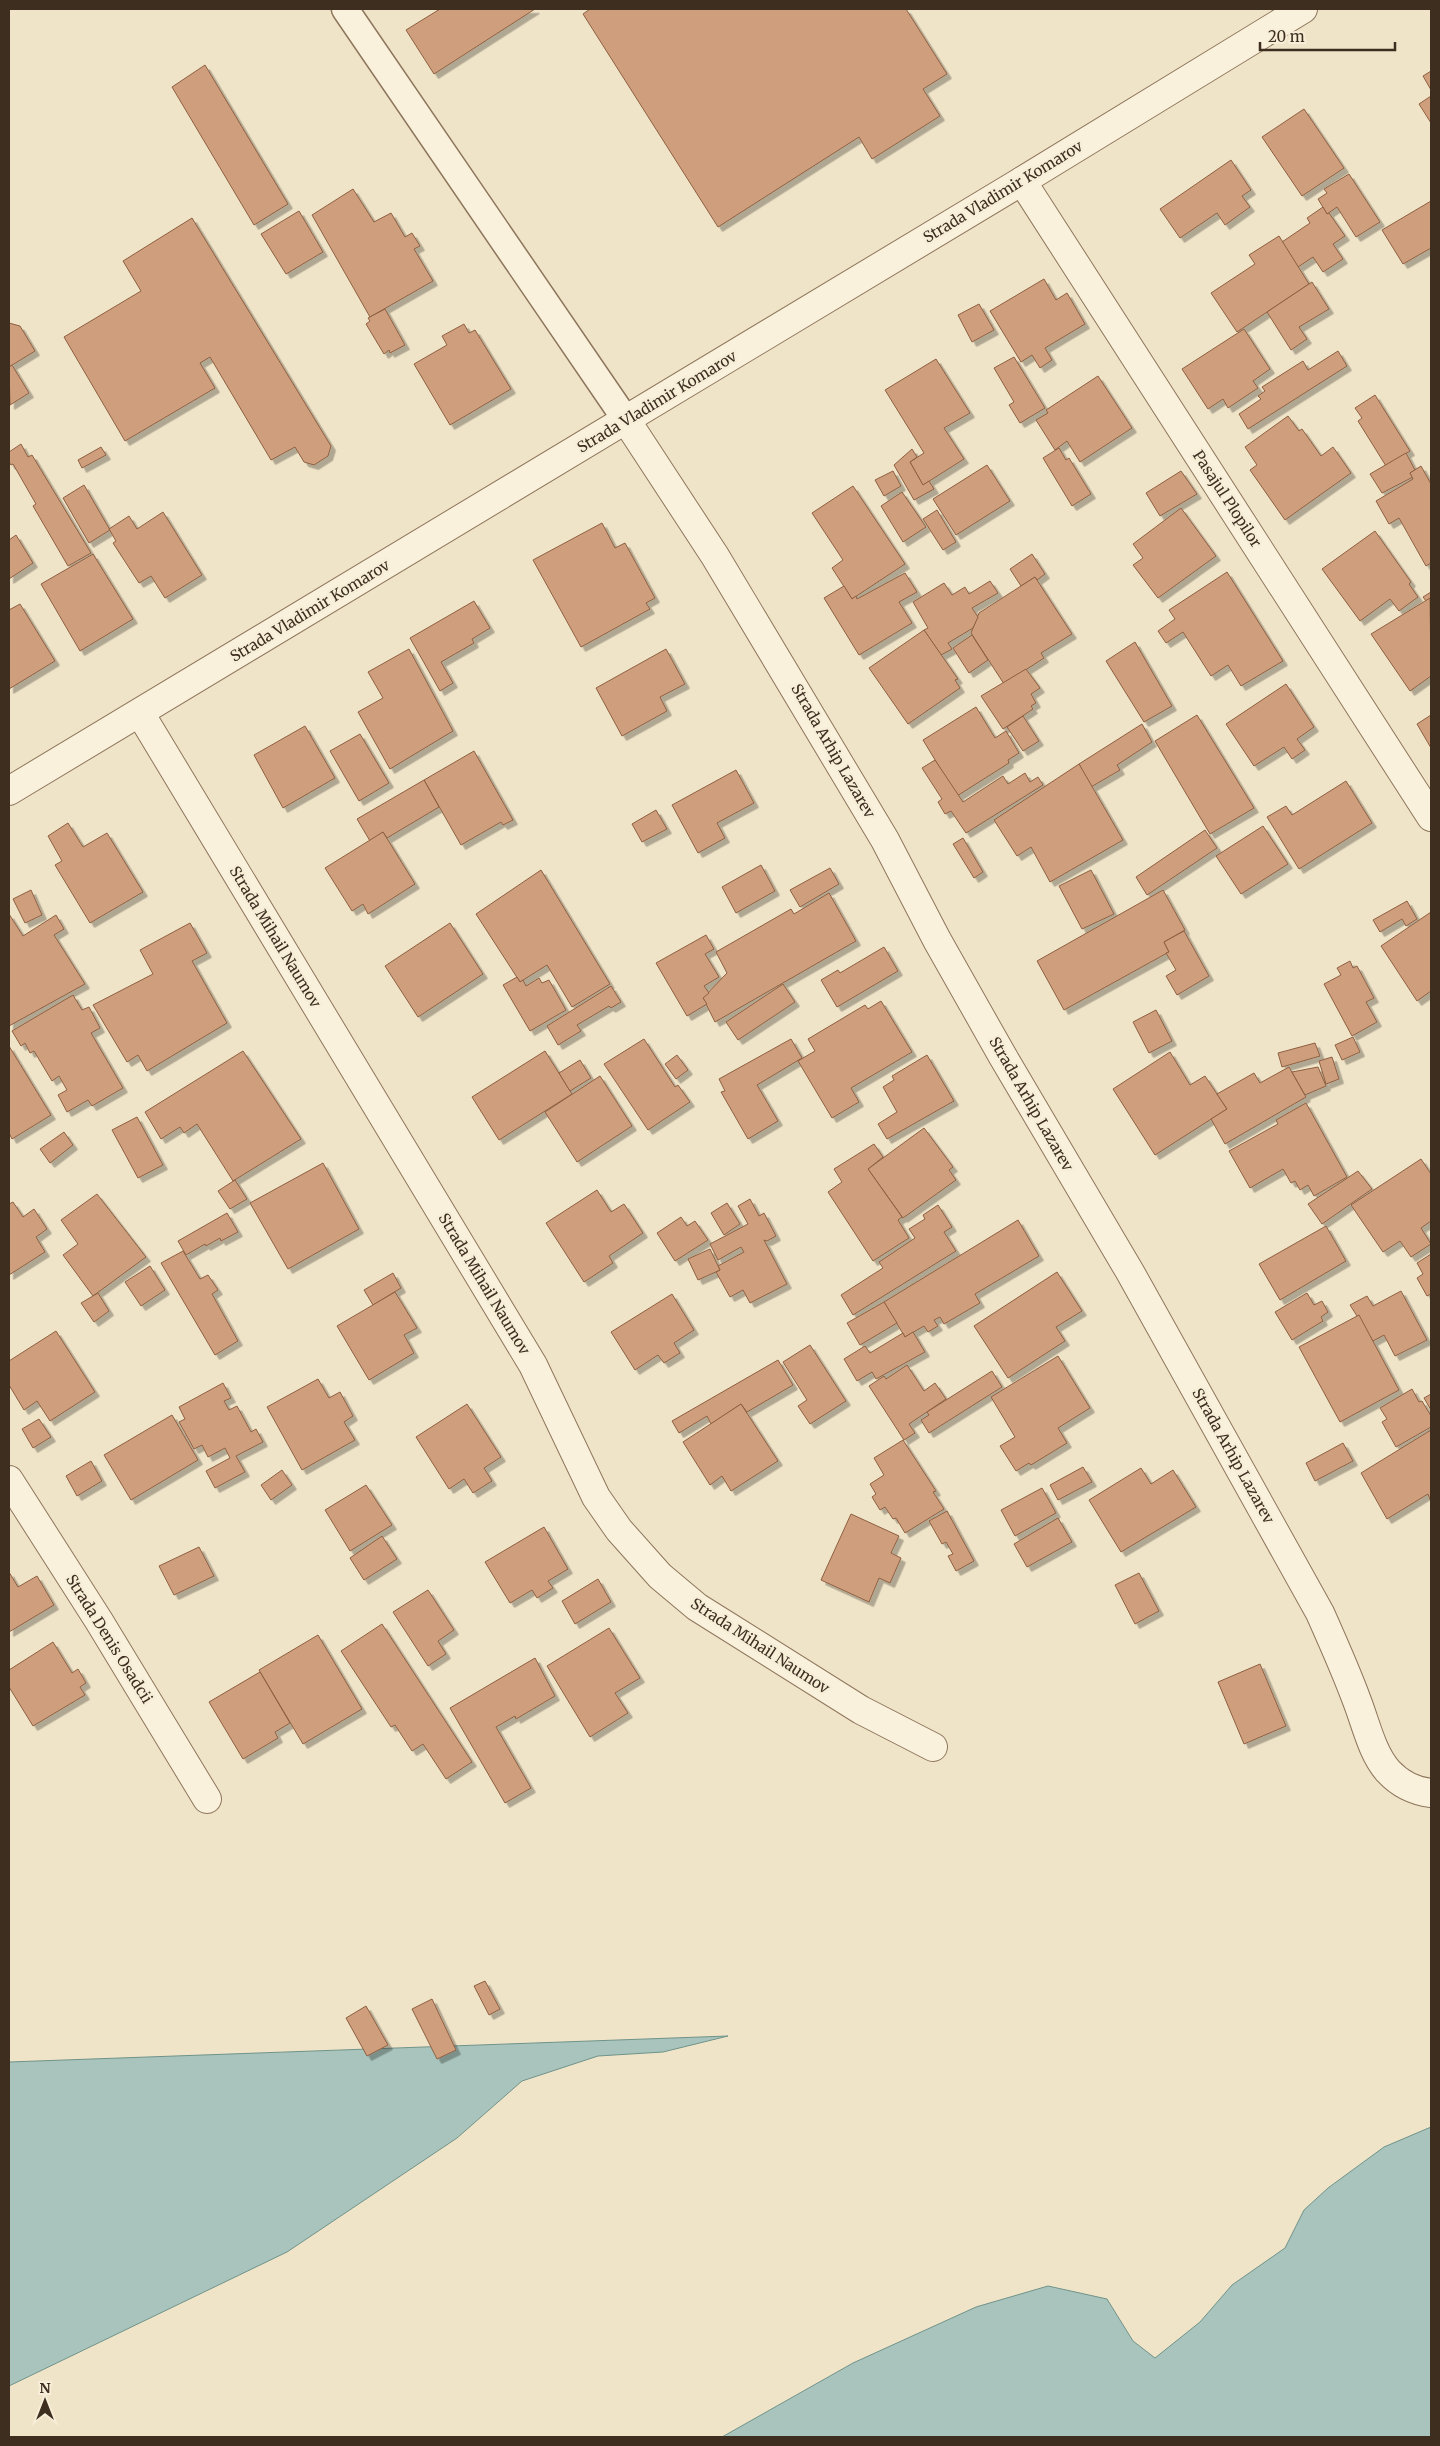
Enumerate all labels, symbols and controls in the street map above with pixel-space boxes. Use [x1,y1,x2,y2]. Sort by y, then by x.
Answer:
scale bar [1260,20,1395,52]
text: 20 m [1268,27,1305,46]
street label: Strada Vladimir Komarov [919,136,1086,247]
street label: Strada Vladimir Komarov [573,346,740,457]
street label: Pasajul Plopilor [1189,447,1266,551]
street label: Strada Vladimir Komarov [226,555,393,666]
street label: Strada Arhip Lazarev [787,680,880,822]
street label: Strada Mihail Naumov [226,863,325,1011]
street label: Strada Arhip Lazarev [985,1033,1078,1175]
street label: Strada Mihail Naumov [435,1210,534,1358]
street label: Strada Arhip Lazarev [1188,1385,1279,1527]
street label: Strada Denis Osadcii [62,1571,157,1707]
street label: Strada Mihail Naumov [687,1594,834,1698]
north arrow [20,2376,70,2426]
text: N [39,2379,51,2397]

